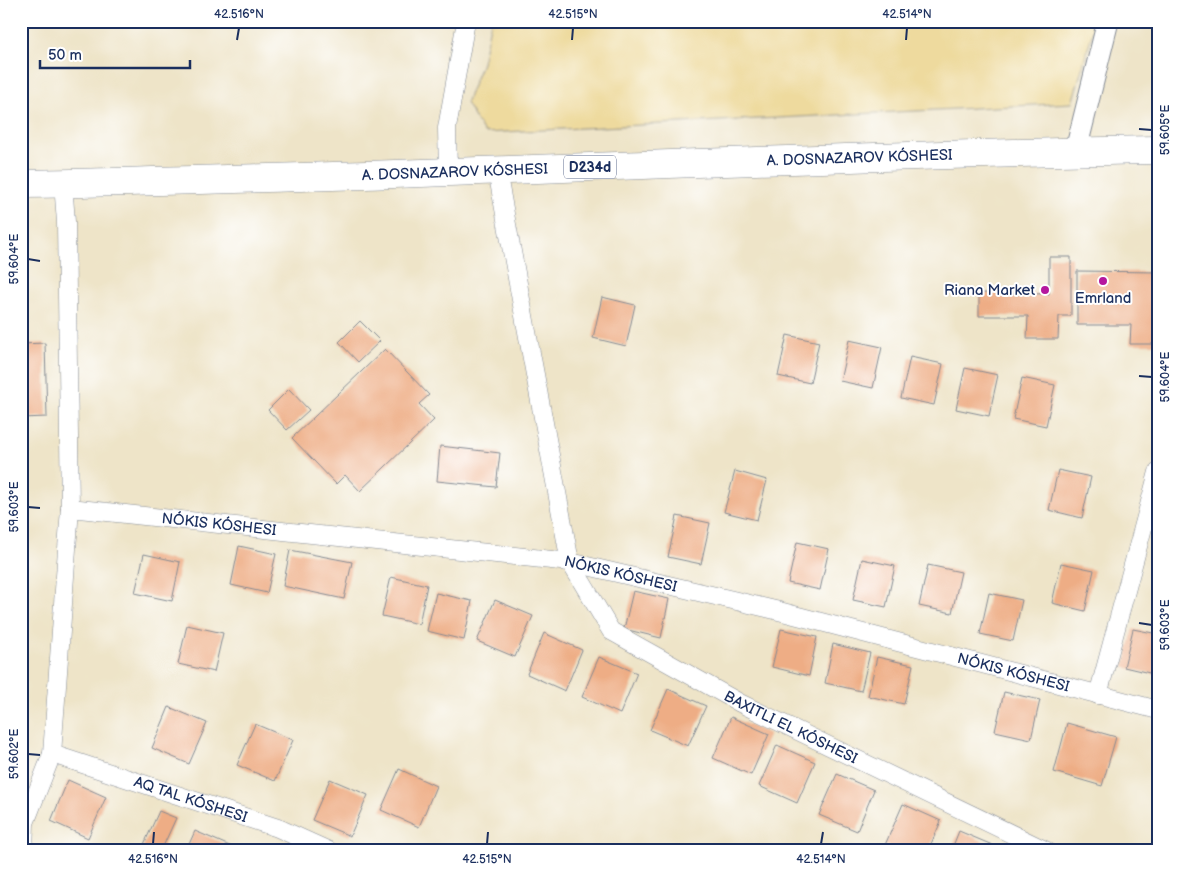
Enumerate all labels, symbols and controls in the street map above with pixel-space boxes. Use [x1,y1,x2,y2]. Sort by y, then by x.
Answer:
text: 42.516°N [214,7,264,22]
text: 42.515°N [548,7,598,22]
text: 42.514°N [882,7,932,22]
scale bar [40,38,190,70]
text: 50 m [48,46,82,65]
text: 59.605°E [1158,105,1173,155]
street label: A. DOSNAZAROV KÓSHESI [766,146,953,171]
road number: D234d [564,156,616,178]
street label: A. DOSNAZAROV KÓSHESI [361,160,549,185]
text: 59.604°E [7,234,22,284]
marker: Emrland [1097,275,1109,287]
place label: Riana Market [944,281,1035,300]
marker: Riana Market [1039,284,1051,296]
place label: Emrland [1075,289,1131,308]
text: 59.604°E [1158,352,1173,402]
text: 59.603°E [7,481,22,533]
street label: NÓKIS KÓSHESI [161,509,278,540]
street label: NÓKIS KÓSHESI [562,552,679,597]
text: 59.603°E [1158,599,1173,651]
street label: NÓKIS KÓSHESI [955,649,1072,697]
street label: BAXITLI EL KÓSHESI [720,687,861,768]
text: 59.602°E [7,729,22,779]
street label: AQ TAL KÓSHESI [131,772,250,827]
text: 42.516°N [128,852,178,867]
text: 42.515°N [462,852,512,867]
text: 42.514°N [796,852,846,867]

